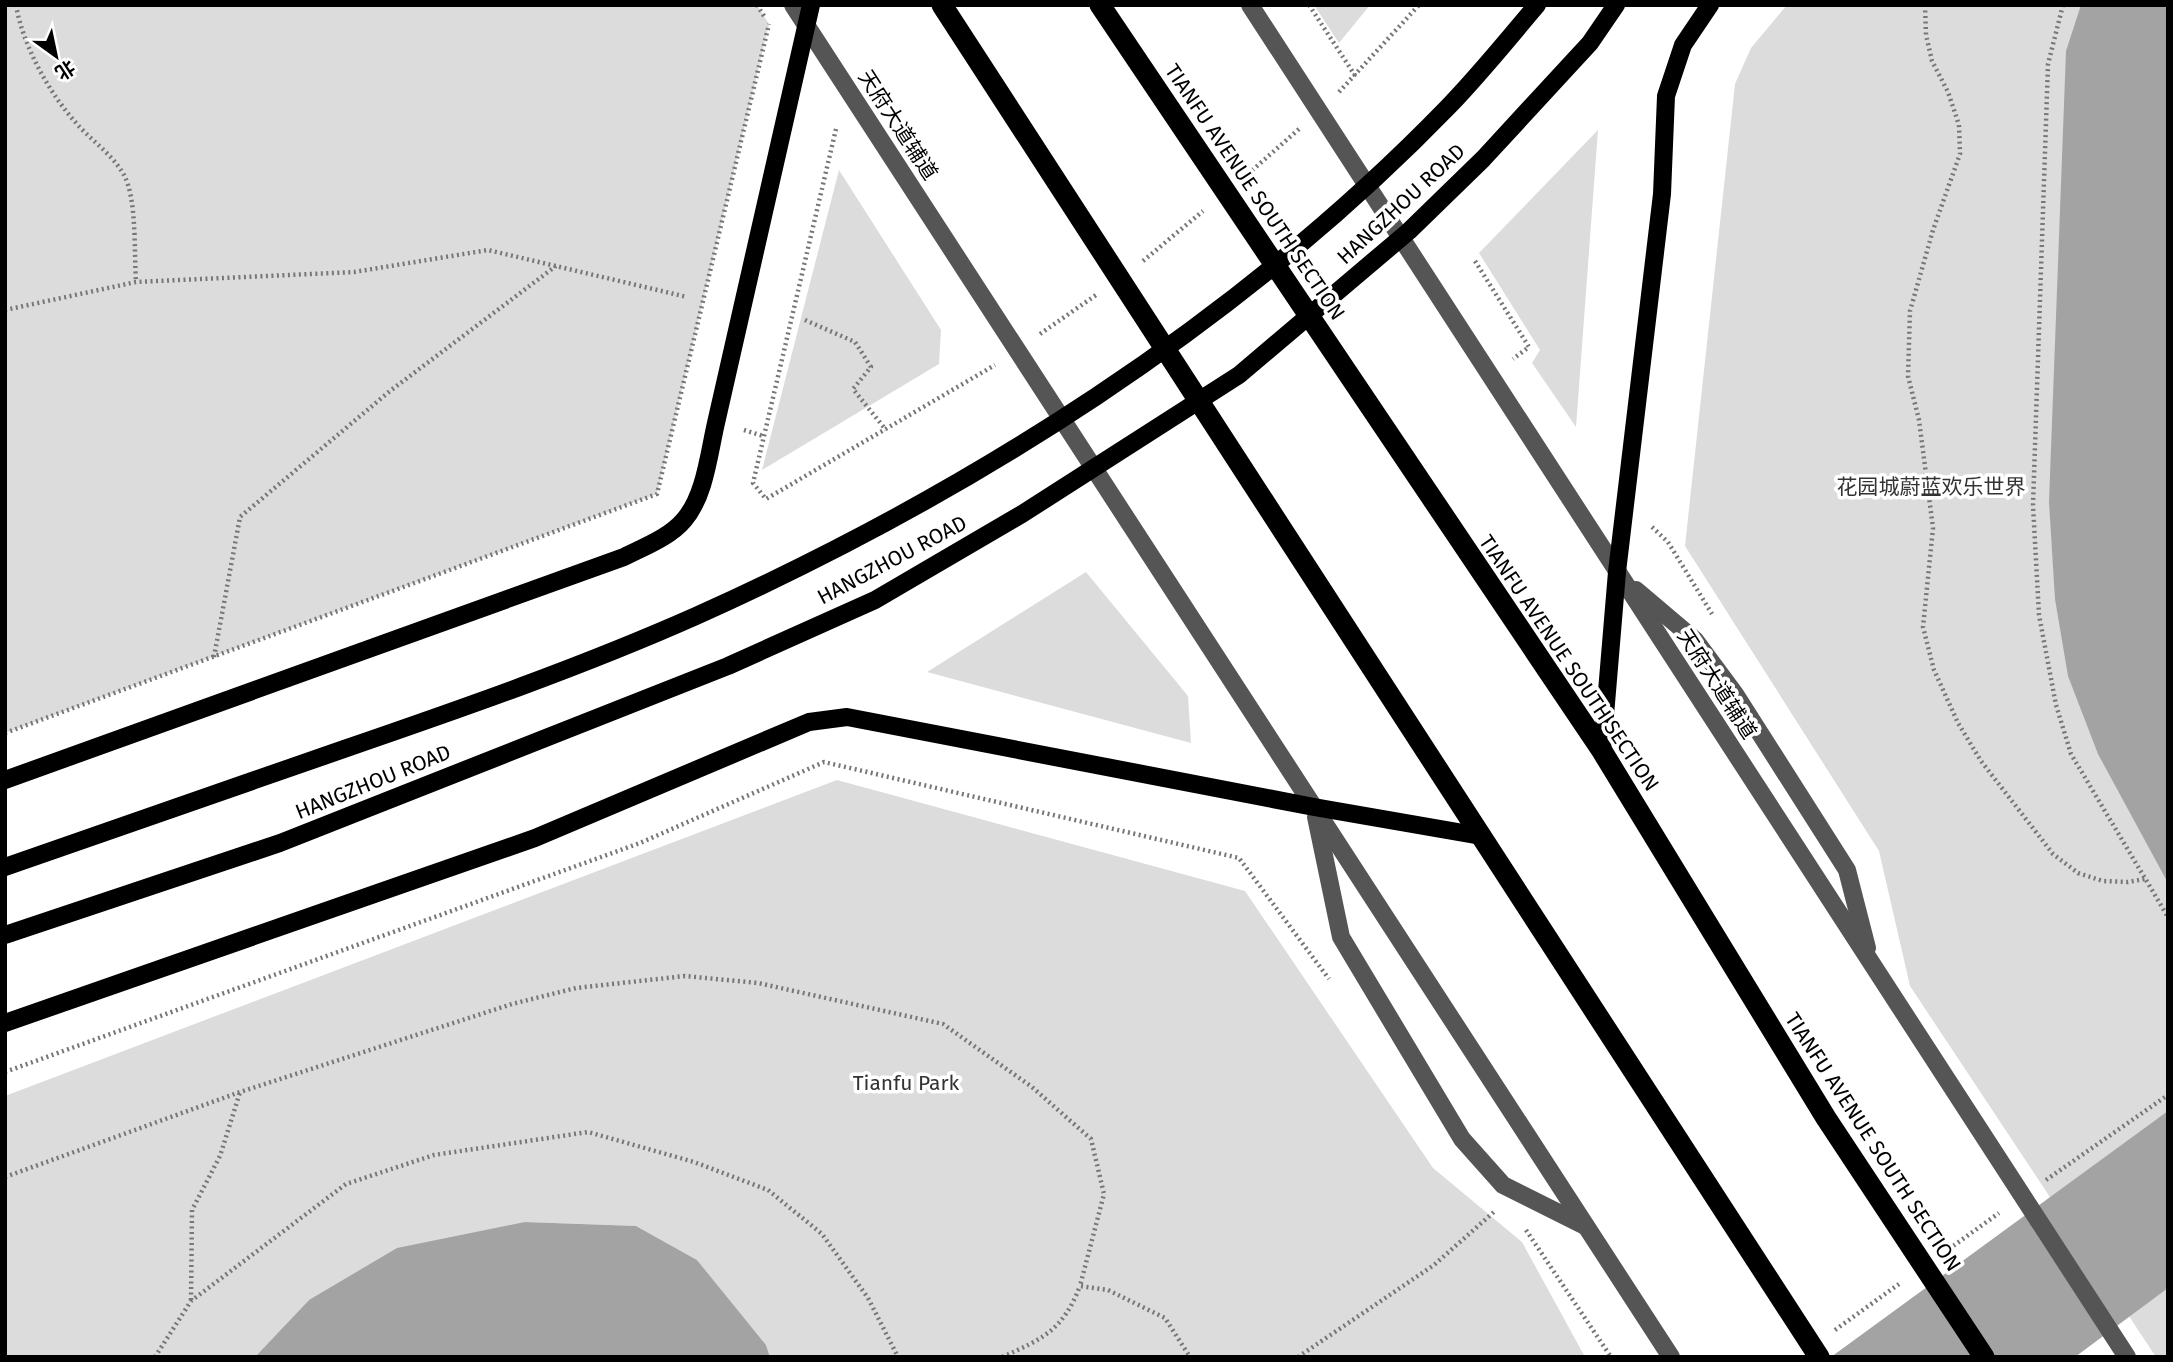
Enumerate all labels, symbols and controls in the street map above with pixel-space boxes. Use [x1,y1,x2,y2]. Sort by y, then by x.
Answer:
north arrow [21,21,91,91]
text: 北 [51,55,79,85]
street label: TIANFU AVENUE SOUTH SECTION [1159,59,1351,325]
street label: 天府大道辅道 [853,65,943,185]
street label: HANGZHOU ROAD [1332,138,1470,270]
park label: 花园城蔚蓝欢乐世界 [1837,474,2026,500]
street label: HANGZHOU ROAD [813,510,971,610]
street label: TIANFU AVENUE SOUTH SECTION [1473,530,1665,796]
street label: 天府大道辅道 [1672,624,1762,744]
street label: HANGZHOU ROAD [291,739,455,825]
street label: TIANFU AVENUE SOUTH SECTION [1779,1008,1967,1276]
park label: Tianfu Park [853,1070,960,1096]

